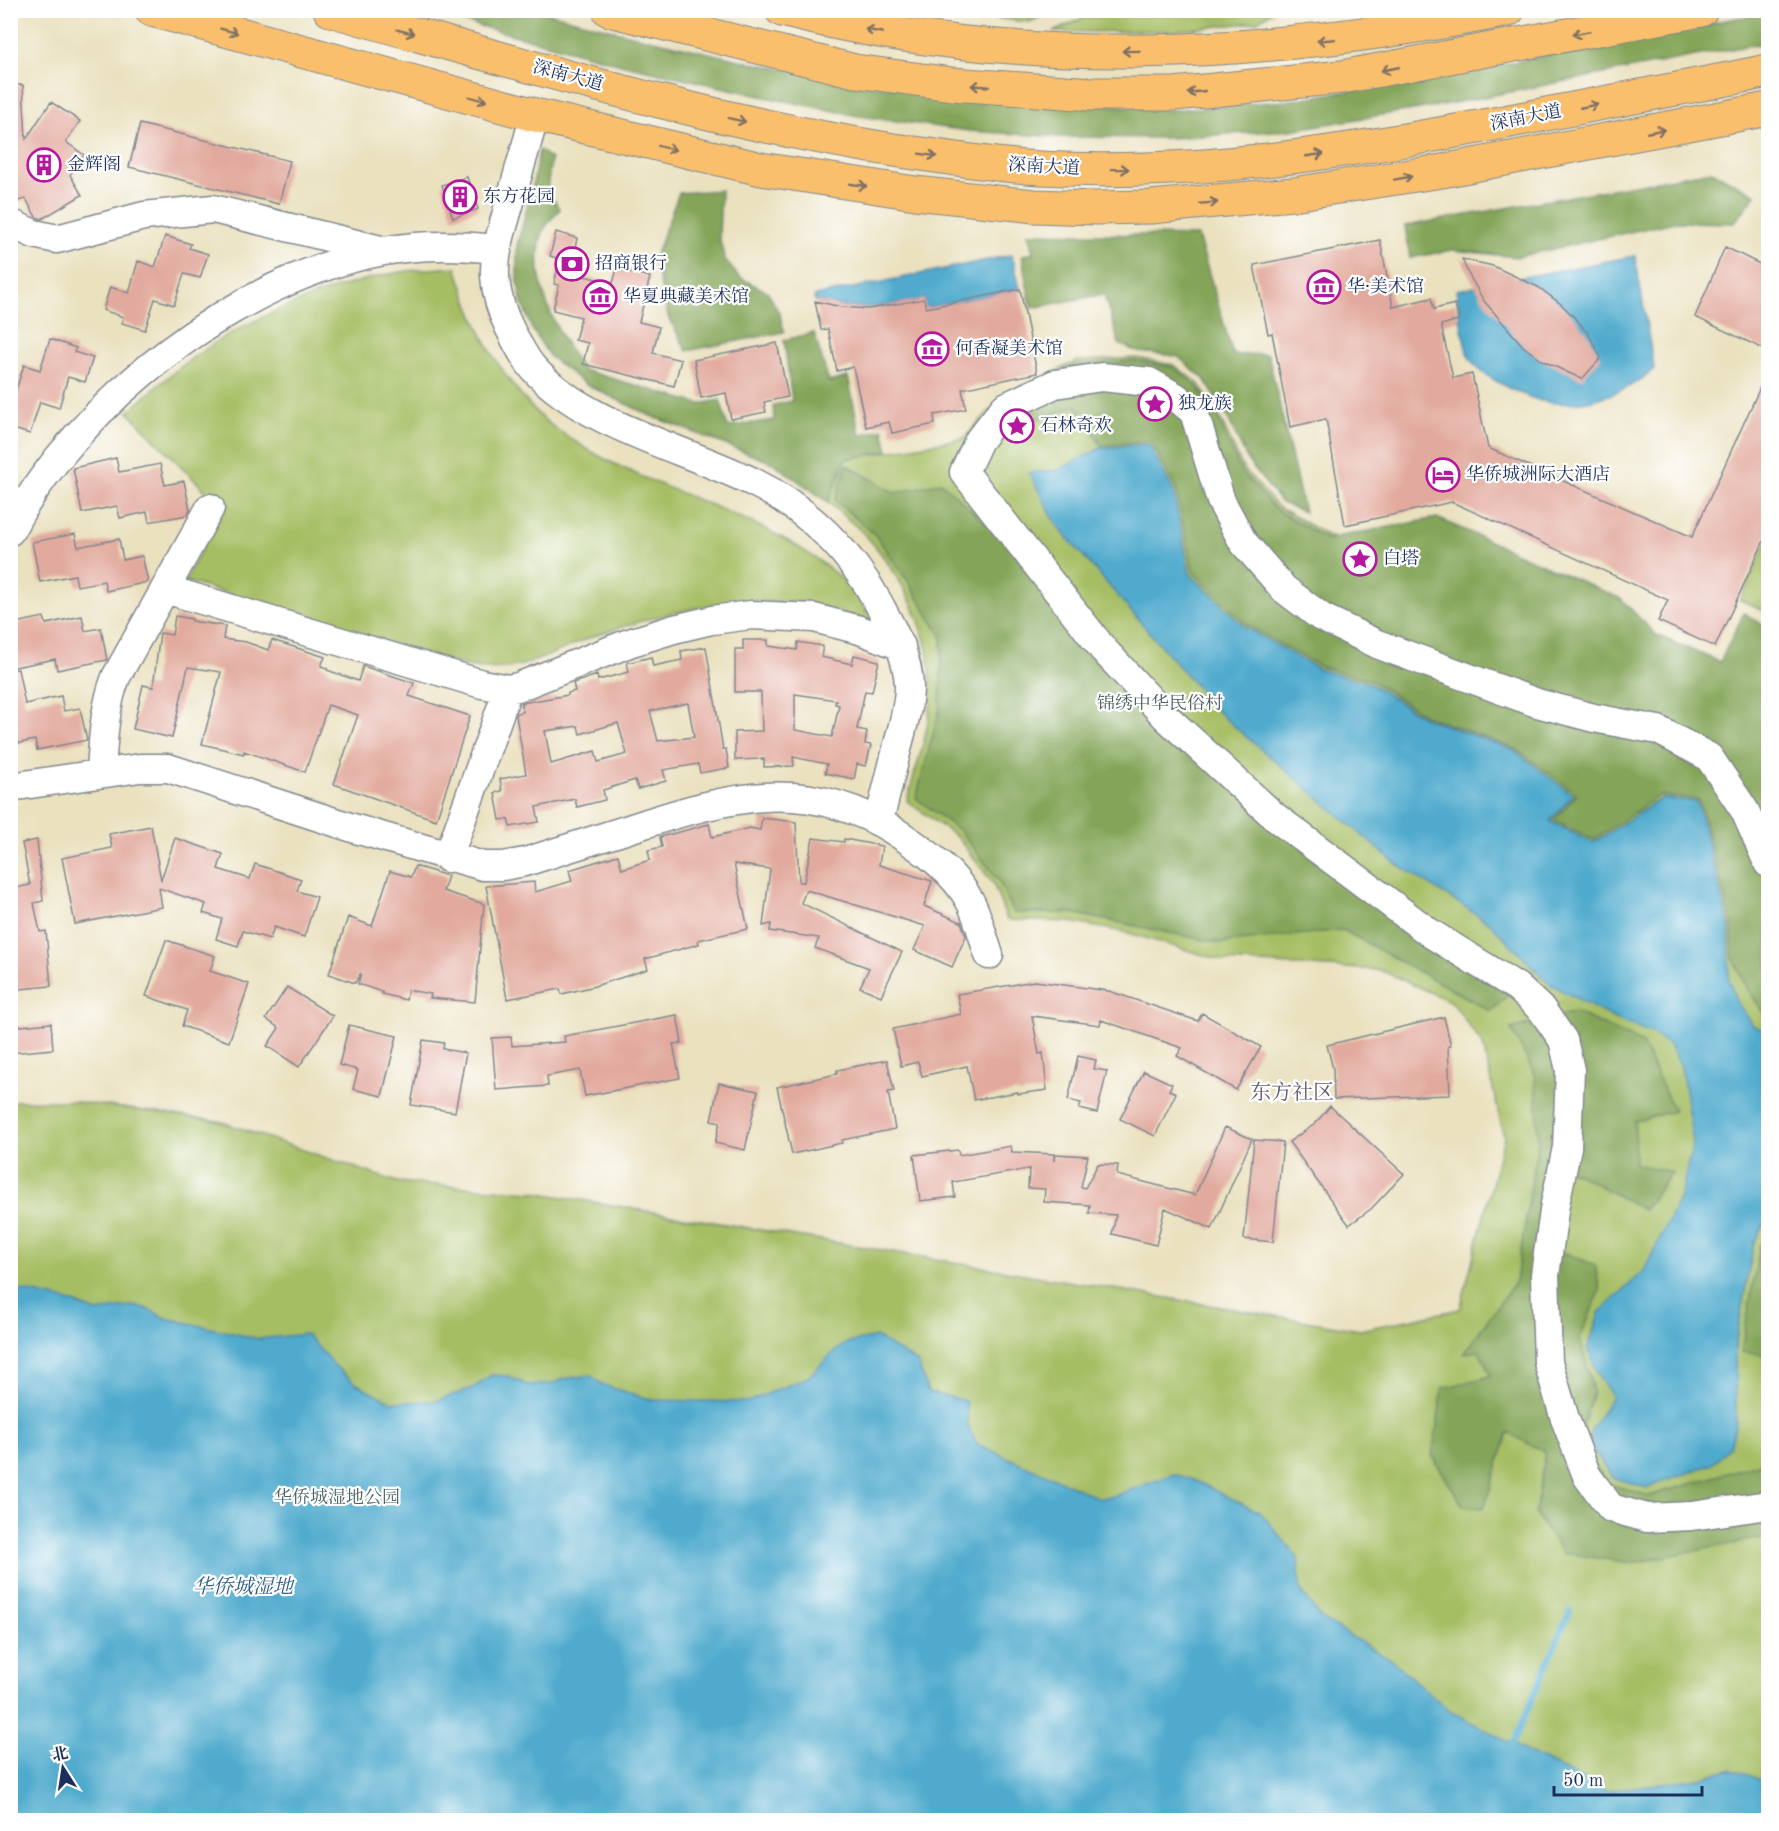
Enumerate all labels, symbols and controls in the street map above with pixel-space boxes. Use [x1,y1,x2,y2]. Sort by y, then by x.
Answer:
one-way arrow [865,25,885,36]
one-way arrow [219,26,238,38]
one-way arrow [396,26,415,38]
one-way arrow [1572,28,1592,39]
one-way arrow [1316,35,1336,46]
one-way arrow [1121,46,1141,57]
street label: 深南大道 [531,56,606,94]
one-way arrow [1380,63,1400,74]
one-way arrow [971,80,991,91]
one-way arrow [1187,87,1206,98]
one-way arrow [468,94,487,106]
street label: 深南大道 [1489,100,1563,134]
one-way arrow [1579,100,1599,111]
one-way arrow [727,114,746,126]
one-way arrow [1646,125,1666,136]
one-way arrow [657,142,676,154]
building icon: 金辉阁 [26,147,62,183]
one-way arrow [1304,149,1324,160]
one-way arrow [918,150,938,161]
place label: 金辉阁 [67,154,121,174]
street label: 深南大道 [1008,154,1081,178]
one-way arrow [1110,163,1130,175]
one-way arrow [1392,172,1412,183]
building icon: 东方花园 [442,179,478,215]
one-way arrow [848,179,867,190]
place label: 东方花园 [483,186,555,206]
one-way arrow [1199,197,1219,208]
bank icon: 招商银行 [554,246,590,282]
place label: 招商银行 [595,253,667,273]
museum icon: 华·美术馆 [1306,269,1342,305]
place label: 华·美术馆 [1347,276,1424,296]
museum icon: 华夏典藏美术馆 [582,279,618,315]
place label: 华夏典藏美术馆 [623,286,749,306]
museum icon: 何香凝美术馆 [914,331,950,367]
place label: 何香凝美术馆 [955,338,1063,358]
place icon: 独龙族 [1137,386,1173,422]
place label: 独龙族 [1178,393,1232,413]
place icon: 石林奇欢 [999,408,1035,444]
place label: 石林奇欢 [1040,415,1112,435]
hotel icon: 华侨城洲际大酒店 [1425,457,1461,493]
place label: 华侨城洲际大酒店 [1466,464,1610,484]
place icon: 白塔 [1342,541,1378,577]
place label: 白塔 [1383,548,1419,568]
park label: 锦绣中华民俗村 [1097,693,1223,713]
district label: 东方社区 [1250,1081,1334,1104]
park label: 华侨城湿地公园 [274,1487,400,1507]
water label: 华侨城湿地 [193,1576,295,1598]
north arrow [33,1738,93,1798]
text: 北 [50,1744,70,1765]
scale bar [1554,1759,1702,1797]
text: 50 m [1563,1772,1603,1790]

